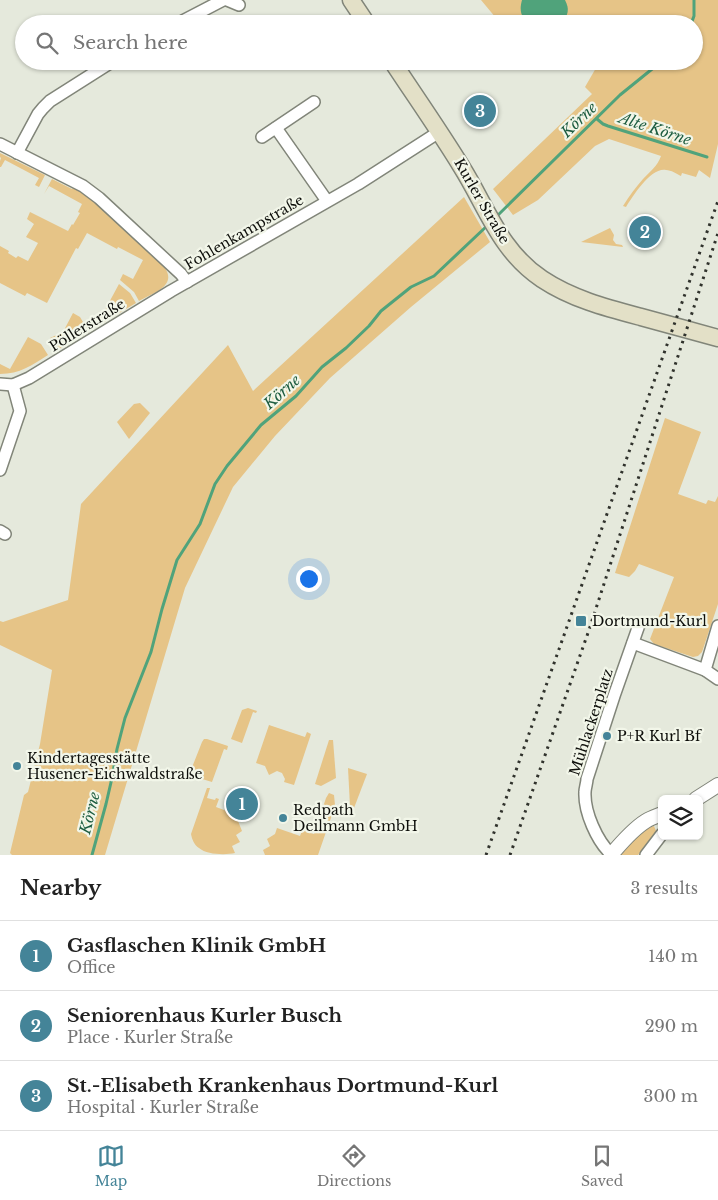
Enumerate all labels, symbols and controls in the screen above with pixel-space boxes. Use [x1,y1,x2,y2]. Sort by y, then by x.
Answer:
search box [15,15,703,70]
icon: search [33,29,61,57]
text: Search here [73,31,188,54]
pin: 3 [464,92,496,130]
water label: Körne [556,98,601,142]
water label: Alte Körne [615,107,694,149]
street label: Kurler Straße [450,155,514,247]
street label: Fohlenkampstraße [181,191,307,273]
pin: 2 [629,213,661,251]
street label: Pöllerstraße [46,295,128,355]
water label: Körne [259,370,304,414]
your location [296,566,322,592]
place label: Dortmund-Kurl [592,612,707,630]
marker: Dortmund-Kurl [574,614,588,628]
street label: Mühlackerplatz [565,666,617,778]
place label: P+R Kurl Bf [617,727,703,745]
marker: P+R Kurl Bf [601,730,613,742]
place label: Kindertagesstätte Husener-Eichwaldstraße [27,749,203,783]
marker: Kindertagesstätte Husener-Eichwaldstraße [11,760,23,772]
pin: 1 [226,785,258,823]
water label: Körne [75,790,104,837]
map controls [658,795,703,840]
button: layers [658,795,703,840]
place label: Redpath Deilmann GmbH [293,801,418,835]
marker: Redpath Deilmann GmbH [277,812,289,824]
text: Nearby [20,875,101,901]
text: 3 results [630,878,698,898]
text: Gasflaschen Klinik GmbH [67,934,326,957]
text: 1 [33,946,39,966]
text: 140 m [648,946,698,966]
text: Office [67,957,115,977]
text: Seniorenhaus Kurler Busch [67,1004,342,1027]
text: 2 [31,1016,41,1036]
text: 290 m [645,1016,698,1036]
text: Place · Kurler Straße [67,1027,233,1047]
text: St.-Elisabeth Krankenhaus Dortmund-Kurl [67,1074,498,1097]
text: 3 [31,1086,41,1106]
text: 300 m [644,1086,698,1106]
text: Hospital · Kurler Straße [67,1097,259,1117]
tab: Map [95,1142,127,1190]
tab: Directions [317,1142,391,1190]
tab: Saved [581,1142,623,1190]

